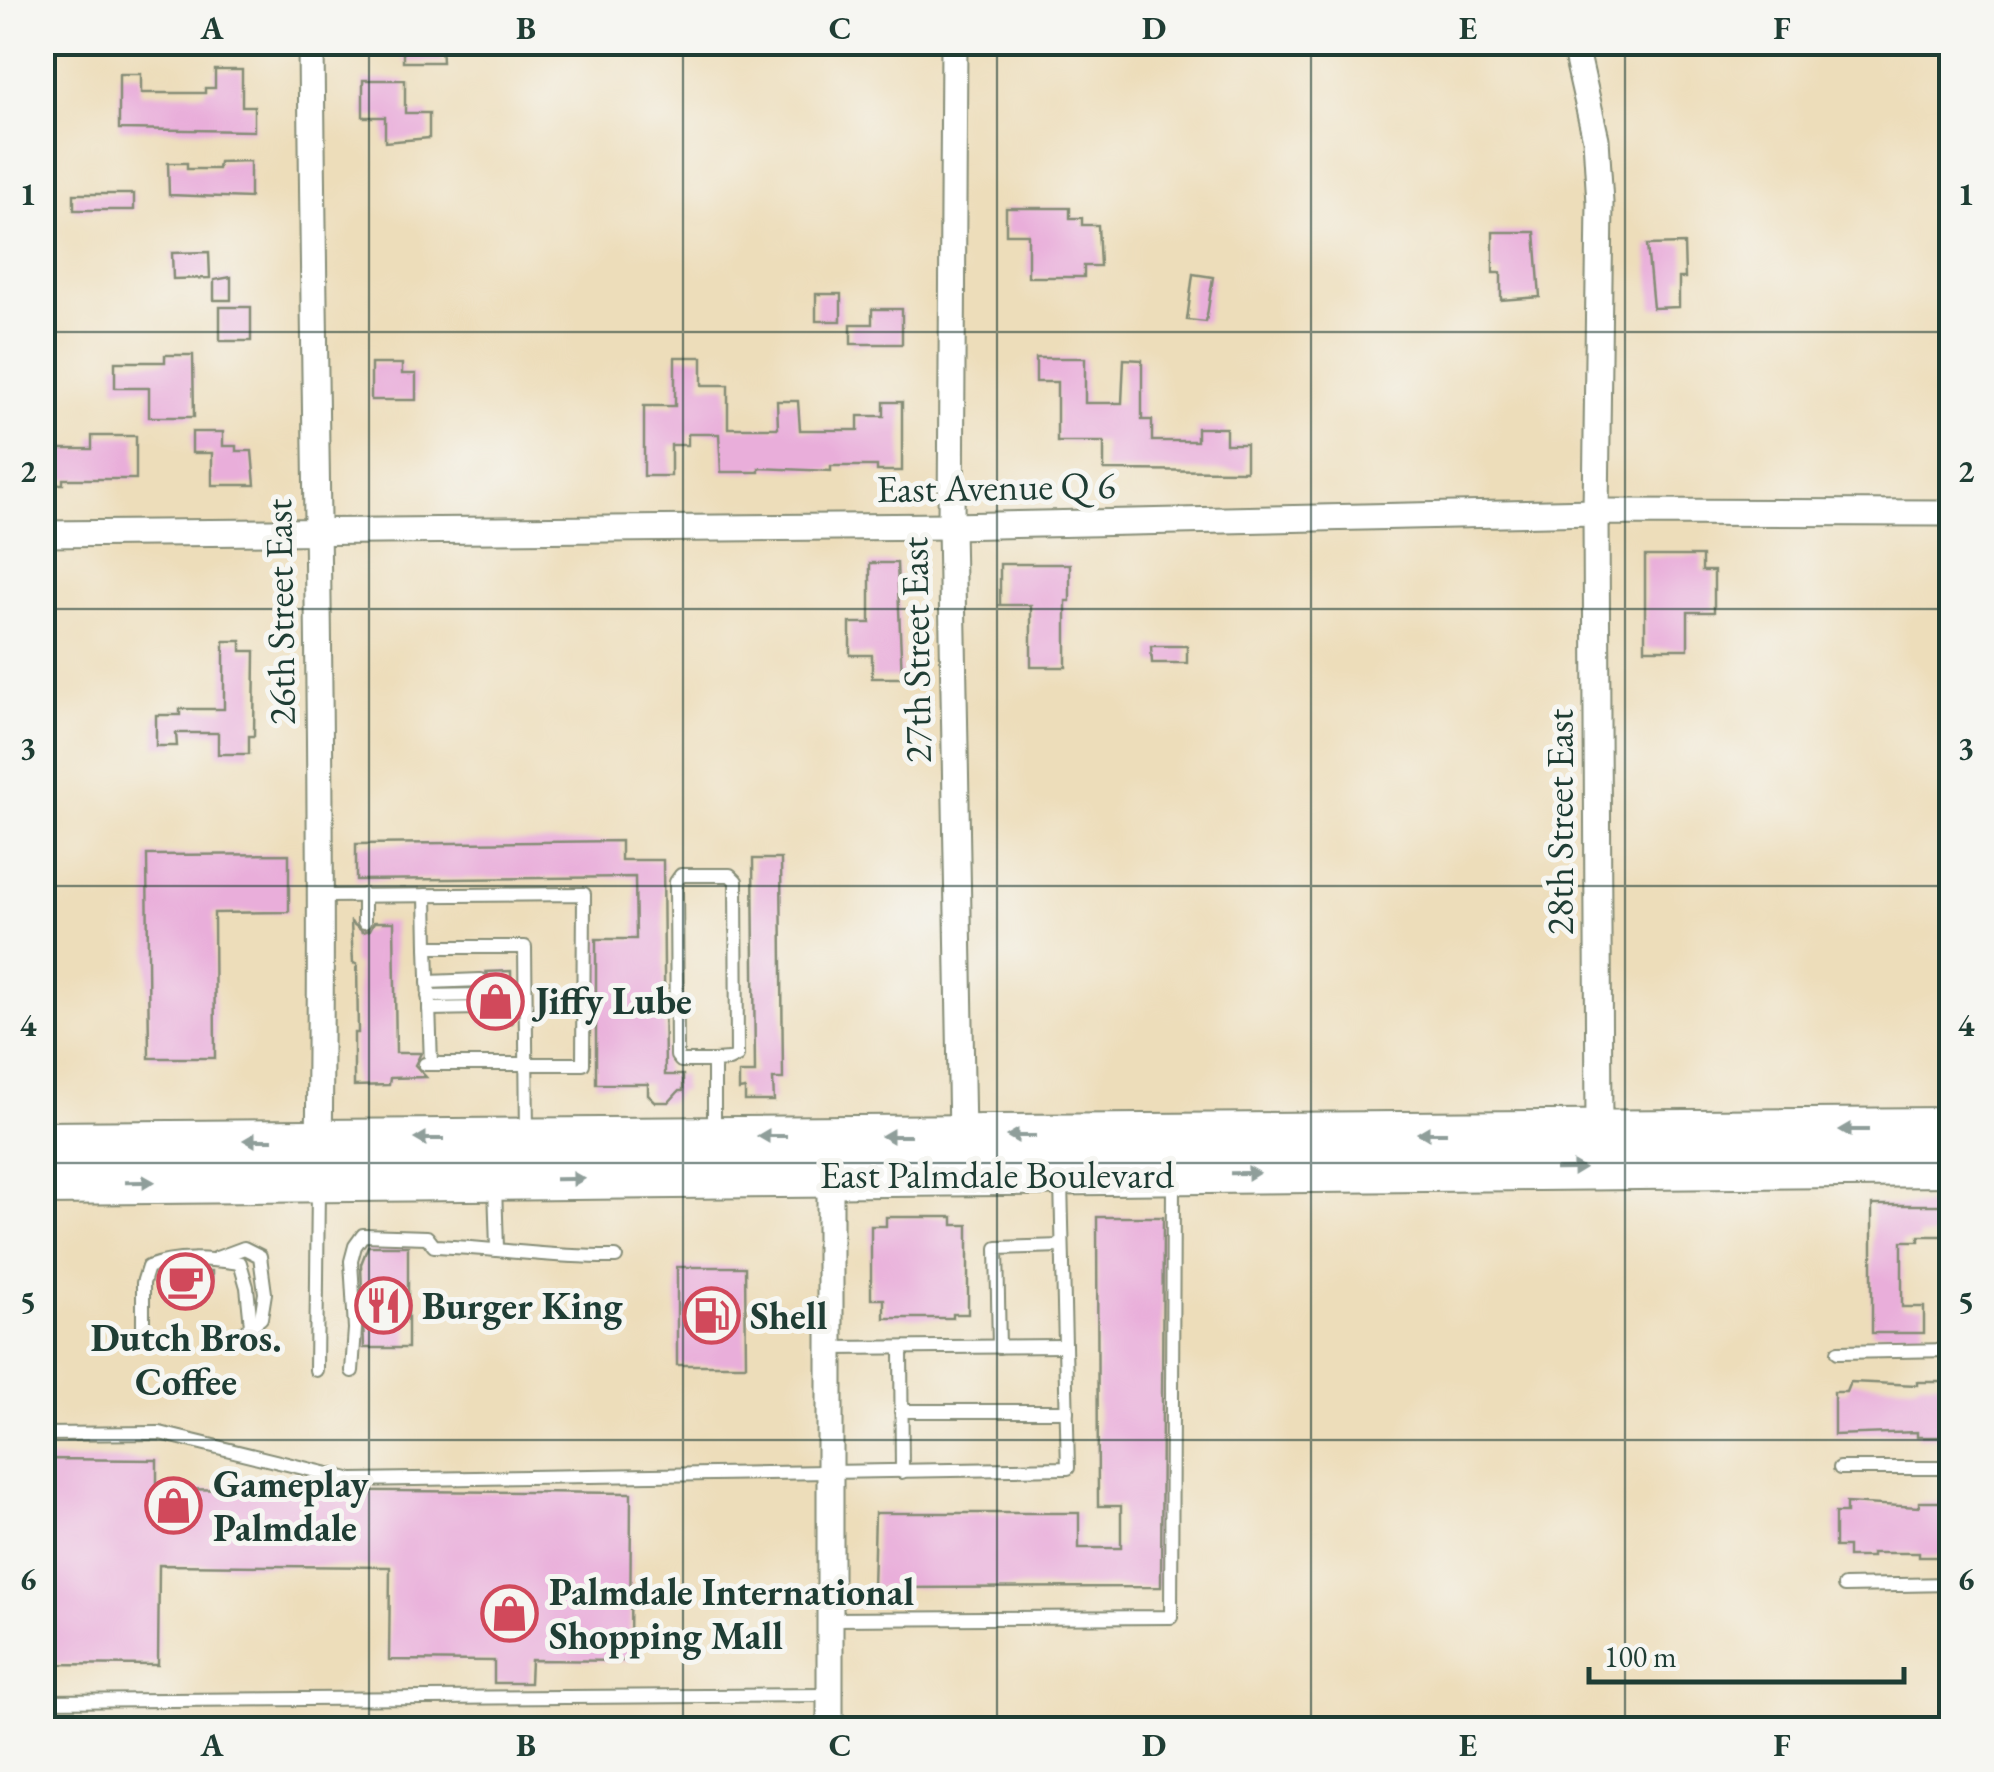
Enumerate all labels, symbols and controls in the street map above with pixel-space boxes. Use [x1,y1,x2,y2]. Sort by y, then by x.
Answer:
text: A [199,7,224,49]
text: B [516,7,536,49]
text: C [829,7,851,49]
text: D [1142,7,1166,49]
text: E [1459,7,1477,49]
text: F [1773,7,1791,49]
text: 1 [20,173,36,215]
text: 1 [1958,173,1974,215]
text: 2 [20,450,37,492]
text: 2 [1958,450,1975,492]
street label: East Avenue Q 6 [876,460,1116,513]
street label: 26th Street East [253,498,306,726]
street label: 27th Street East [889,536,942,764]
street label: 28th Street East [1535,709,1584,935]
text: 3 [20,727,36,769]
text: 3 [1958,727,1974,769]
shop icon: Jiffy Lube [466,971,526,1031]
place label: Jiffy Lube [531,976,692,1025]
text: 4 [20,1004,38,1046]
text: 4 [1958,1004,1976,1046]
one-way arrow [1838,1122,1870,1138]
one-way arrow [1415,1125,1447,1141]
one-way arrow [755,1128,787,1144]
one-way arrow [879,1128,911,1144]
one-way arrow [1005,1128,1037,1144]
one-way arrow [413,1131,445,1147]
one-way arrow [241,1132,273,1148]
street label: East Palmdale Boulevard [820,1150,1175,1199]
one-way arrow [1554,1161,1586,1177]
one-way arrow [1229,1164,1261,1180]
one-way arrow [554,1171,586,1187]
one-way arrow [124,1174,156,1190]
cafe icon: Dutch Bros. Coffee [156,1251,216,1311]
restaurant icon: Burger King [353,1276,413,1336]
text: 5 [20,1281,36,1323]
place label: Burger King [422,1281,623,1330]
text: 5 [1958,1281,1974,1323]
fuel station icon: Shell [681,1286,741,1346]
place label: Shell [750,1291,828,1340]
place label: Dutch Bros. Coffee [90,1313,282,1406]
place label: Gameplay Palmdale [213,1459,369,1552]
shop icon: Gameplay Palmdale [144,1476,204,1536]
text: 6 [20,1558,37,1600]
text: 6 [1958,1558,1975,1600]
place label: Palmdale International Shopping Mall [549,1567,914,1660]
shop icon: Palmdale International Shopping Mall [480,1584,540,1644]
scale bar [1589,1622,1904,1684]
text: 100 m [1604,1637,1677,1676]
text: A [199,1724,224,1766]
text: B [516,1724,536,1766]
text: C [829,1724,851,1766]
text: D [1142,1724,1166,1766]
text: E [1459,1724,1477,1766]
text: F [1773,1724,1791,1766]

